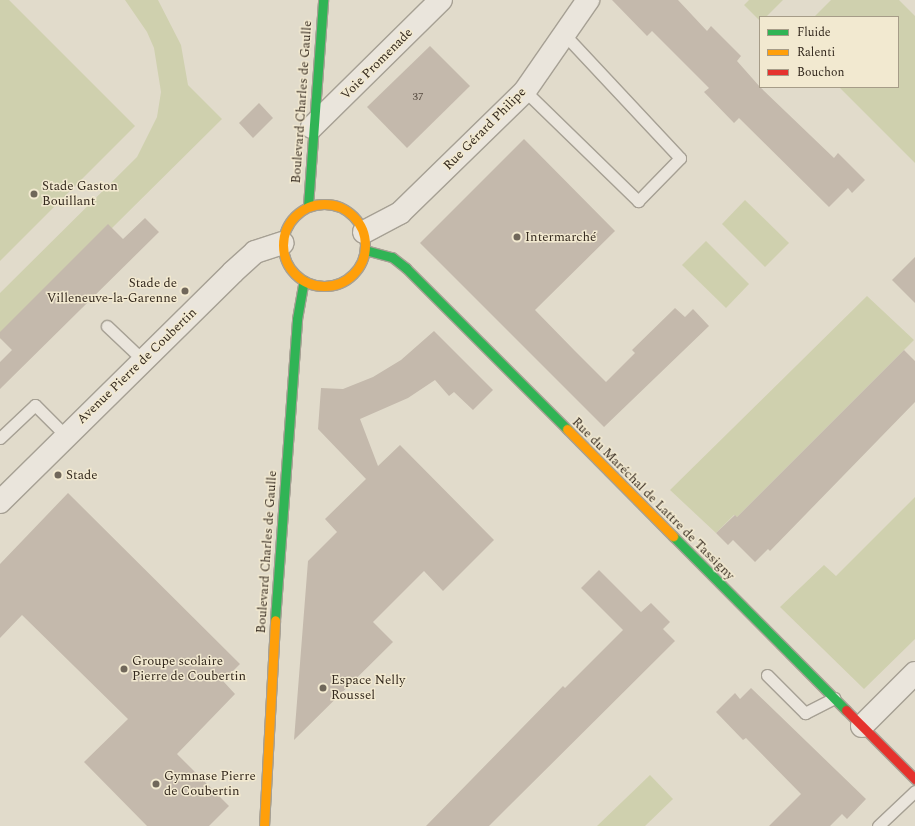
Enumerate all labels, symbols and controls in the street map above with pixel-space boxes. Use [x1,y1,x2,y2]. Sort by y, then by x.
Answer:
legend [759,16,899,88]
street label: Boulevard Charles de Gaulle [289,20,315,184]
text: Fluide [797,23,831,42]
street label: Voie Promenade [338,25,416,103]
text: Ralenti [797,43,835,62]
text: Bouchon [797,63,844,82]
street label: Rue Gérard Philipe [440,84,530,174]
house number: 37 [413,90,423,104]
place label: Stade Gaston Bouillant [42,179,118,210]
marker: Stade Gaston Bouillant [29,189,39,199]
place label: Intermarché [525,229,596,245]
marker: Intermarché [512,232,522,242]
place label: Stade de Villeneuve-la-Garenne [47,276,177,307]
marker: Stade de Villeneuve-la-Garenne [180,286,190,296]
street label: Avenue Pierre de Coubertin [74,305,200,427]
street label: Rue du Maréchal de Lattre de Tassigny [569,415,737,583]
place label: Stade [66,467,98,483]
marker: Stade [53,470,63,480]
street label: Boulevard Charles de Gaulle [254,470,280,634]
place label: Groupe scolaire Pierre de Coubertin [132,654,246,685]
marker: Groupe scolaire Pierre de Coubertin [119,664,129,674]
place label: Espace Nelly Roussel [331,673,405,704]
marker: Espace Nelly Roussel [318,683,328,693]
place label: Gymnase Pierre de Coubertin [164,769,256,800]
marker: Gymnase Pierre de Coubertin [151,779,161,789]

